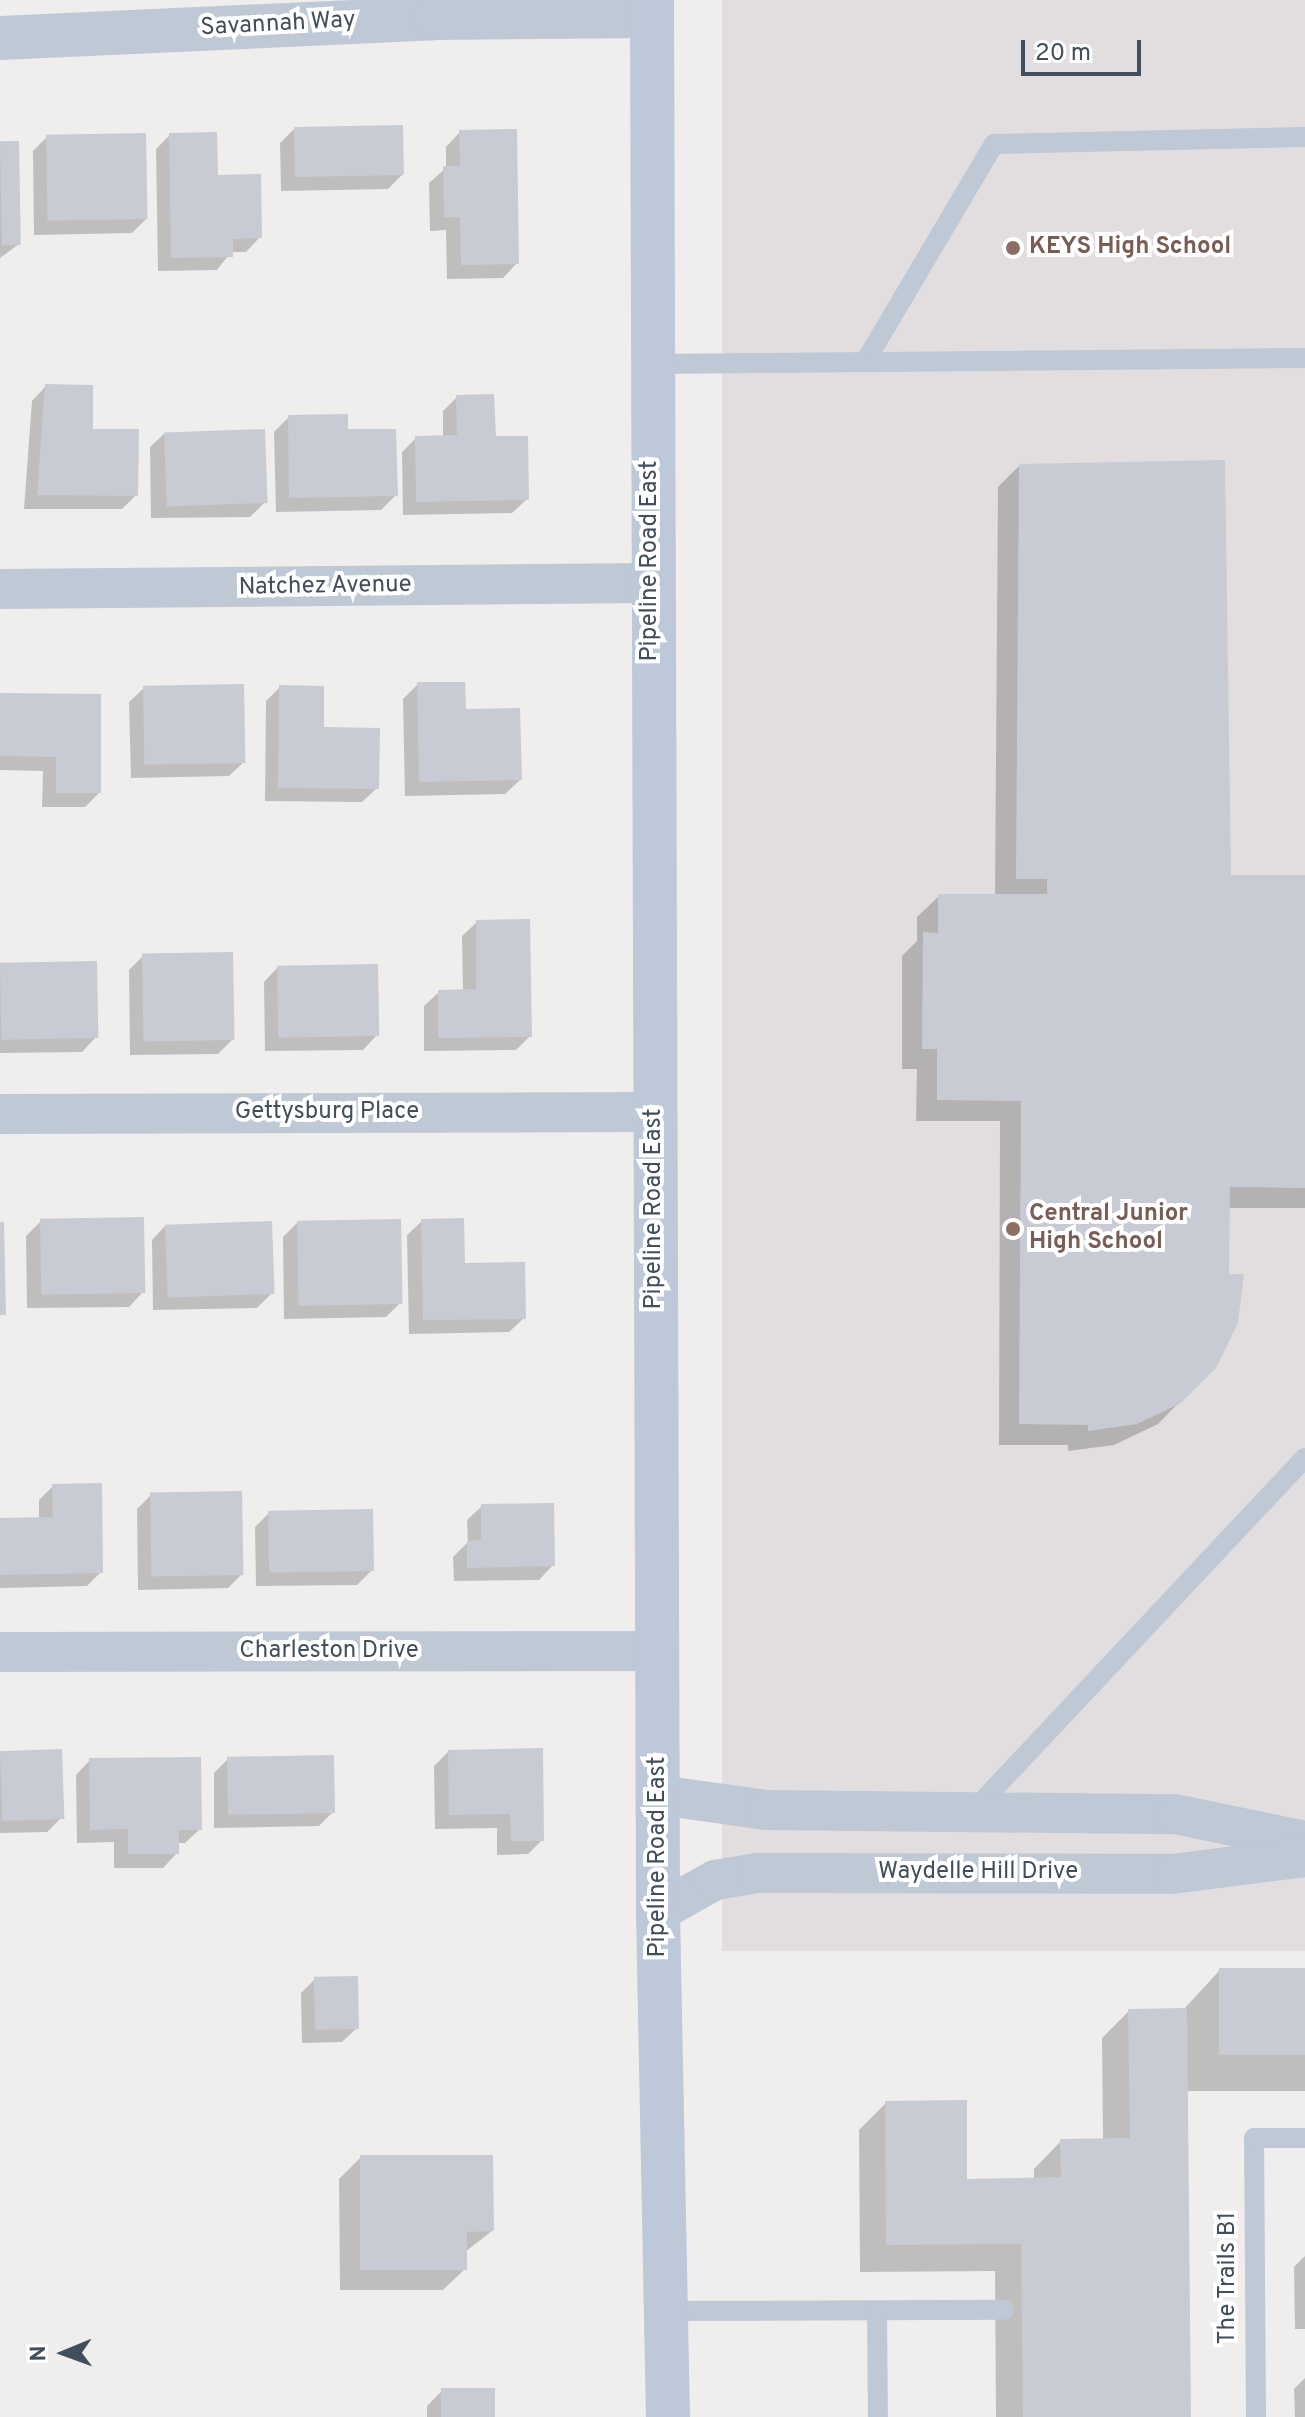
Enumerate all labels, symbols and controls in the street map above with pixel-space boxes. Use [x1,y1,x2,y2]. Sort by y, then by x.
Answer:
street label: Savannah Way [199,7,357,43]
scale bar [1025,24,1145,74]
text: 20 m [1035,39,1091,69]
place label: KEYS High School [1029,234,1231,262]
marker: KEYS High School [1004,239,1022,257]
street label: Pipeline Road East [637,460,665,662]
street label: Natchez Avenue [238,571,412,603]
street label: Gettysburg Place [235,1099,419,1127]
street label: Pipeline Road East [641,1108,669,1310]
place label: Central Junior High School [1029,1201,1188,1257]
marker: Central Junior High School [1004,1220,1022,1238]
street label: Charleston Drive [239,1638,419,1666]
street label: Pipeline Road East [645,1756,673,1958]
street label: Waydelle Hill Drive [878,1859,1078,1887]
street label: The Trails B1 [1215,2211,1243,2345]
north arrow [24,2313,104,2393]
text: N [26,2345,53,2362]

